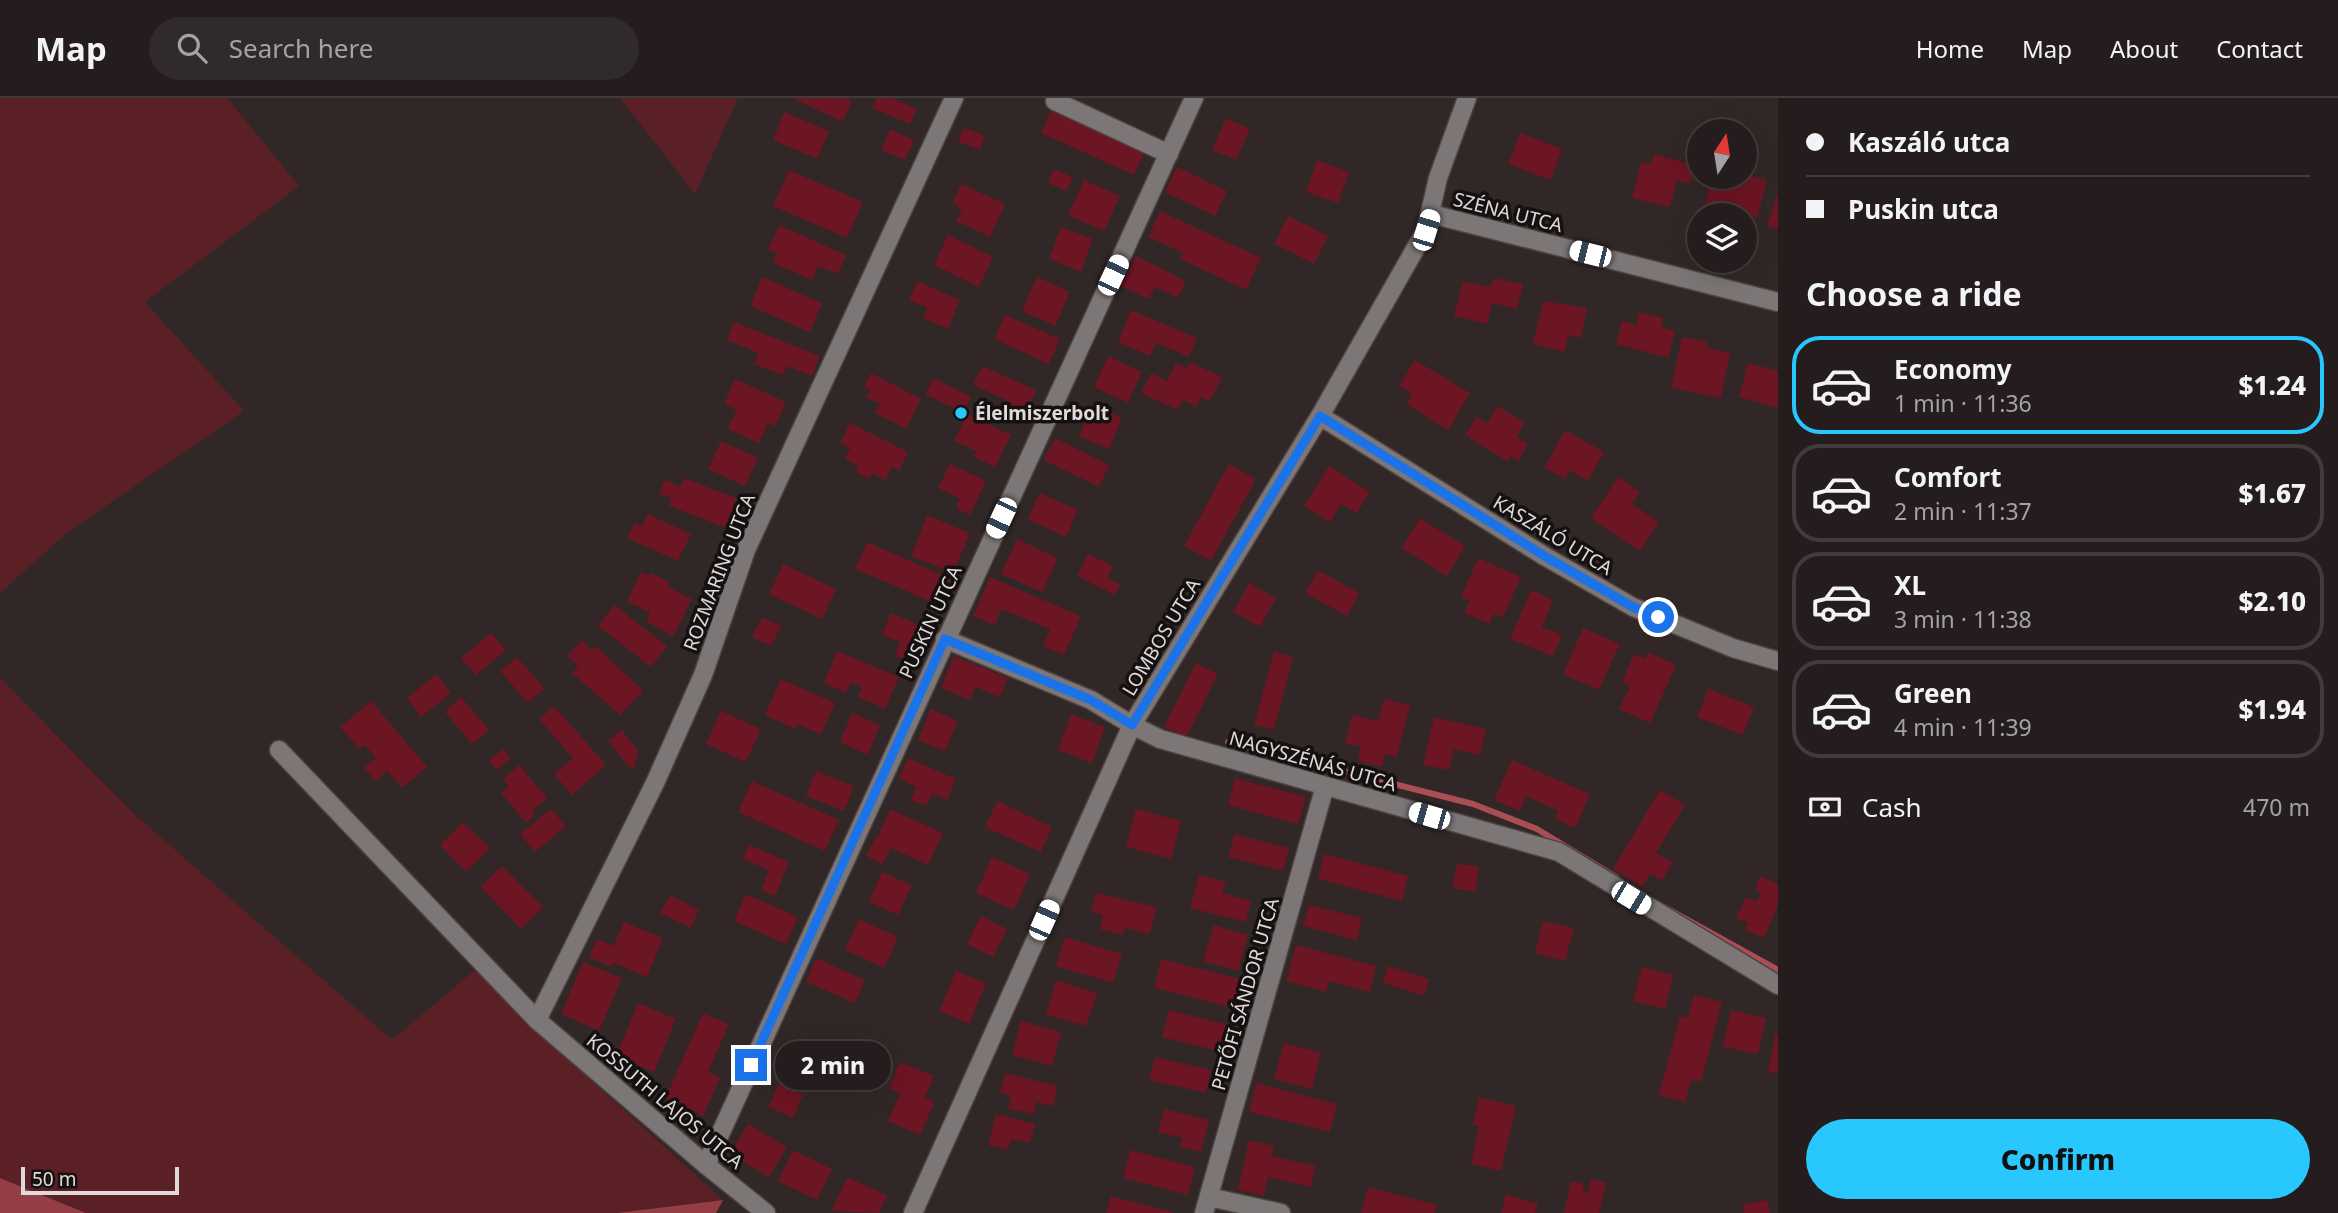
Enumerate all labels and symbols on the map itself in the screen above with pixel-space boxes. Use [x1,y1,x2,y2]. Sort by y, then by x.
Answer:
north arrow [1687,119,1757,189]
street label: SZÉNA UTCA [1451,186,1566,238]
car [1410,207,1443,253]
car [1568,239,1613,269]
car [1095,252,1132,298]
place label: Élelmiszerbolt [975,400,1109,426]
marker: Élelmiszerbolt [953,405,969,421]
street label: ROZMARING UTCA [677,489,761,654]
street label: KASZÁLÓ UTCA [1488,489,1618,581]
car [983,495,1020,541]
street label: PUSKIN UTCA [893,561,968,683]
street label: LOMBOS UTCA [1116,573,1207,700]
route start [1642,601,1674,633]
street label: NAGYSZÉNÁS UTCA [1226,725,1400,798]
car [1406,800,1453,832]
car [1608,878,1655,918]
street label: PETŐFI SÁNDOR UTCA [1205,894,1285,1093]
car [1026,897,1063,943]
street label: KOSSUTH LAJOS UTCA [581,1028,750,1175]
callout: 2 min [776,1040,891,1090]
route end [735,1049,767,1081]
scale bar [21,1164,178,1196]

